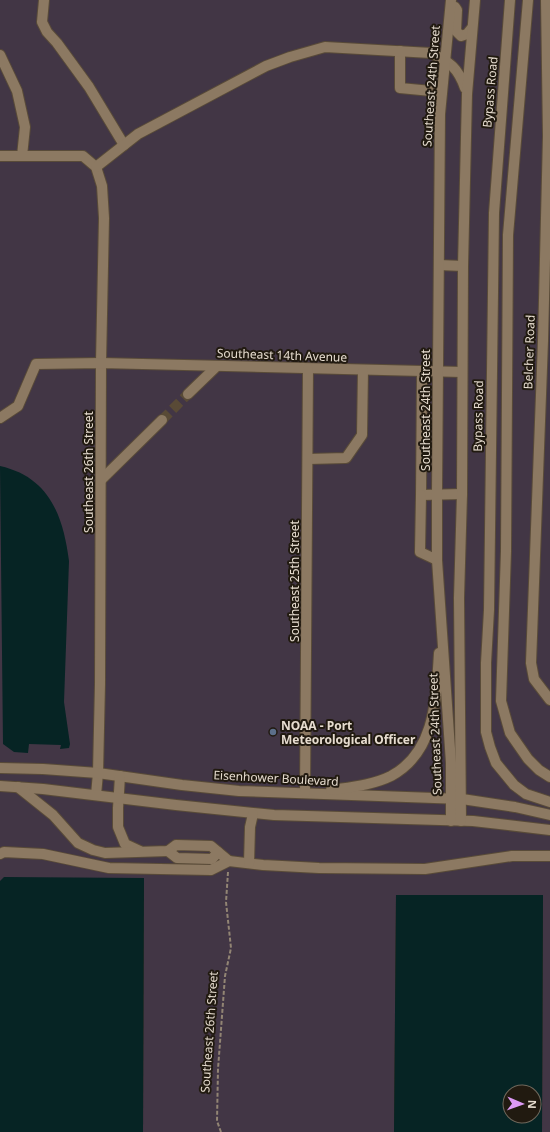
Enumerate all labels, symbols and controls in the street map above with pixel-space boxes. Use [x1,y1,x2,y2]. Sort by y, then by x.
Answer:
street label: Southeast 24th Street [418,24,444,147]
street label: Bypass Road [478,56,502,128]
street label: Belcher Road [519,314,539,390]
street label: Southeast 14th Avenue [217,344,348,366]
street label: Southeast 24th Street [417,348,434,471]
street label: Bypass Road [469,380,487,452]
street label: Southeast 26th Street [80,410,97,533]
street label: Southeast 25th Street [286,519,303,642]
street label: Southeast 24th Street [424,672,446,795]
place label: NOAA - Port Meteorological Officer [281,717,416,748]
marker: NOAA - Port Meteorological Officer [268,727,278,737]
street label: Eisenhower Boulevard [213,766,339,790]
street label: Southeast 26th Street [196,970,222,1093]
north arrow [502,1084,542,1124]
text: N [525,1100,540,1109]

